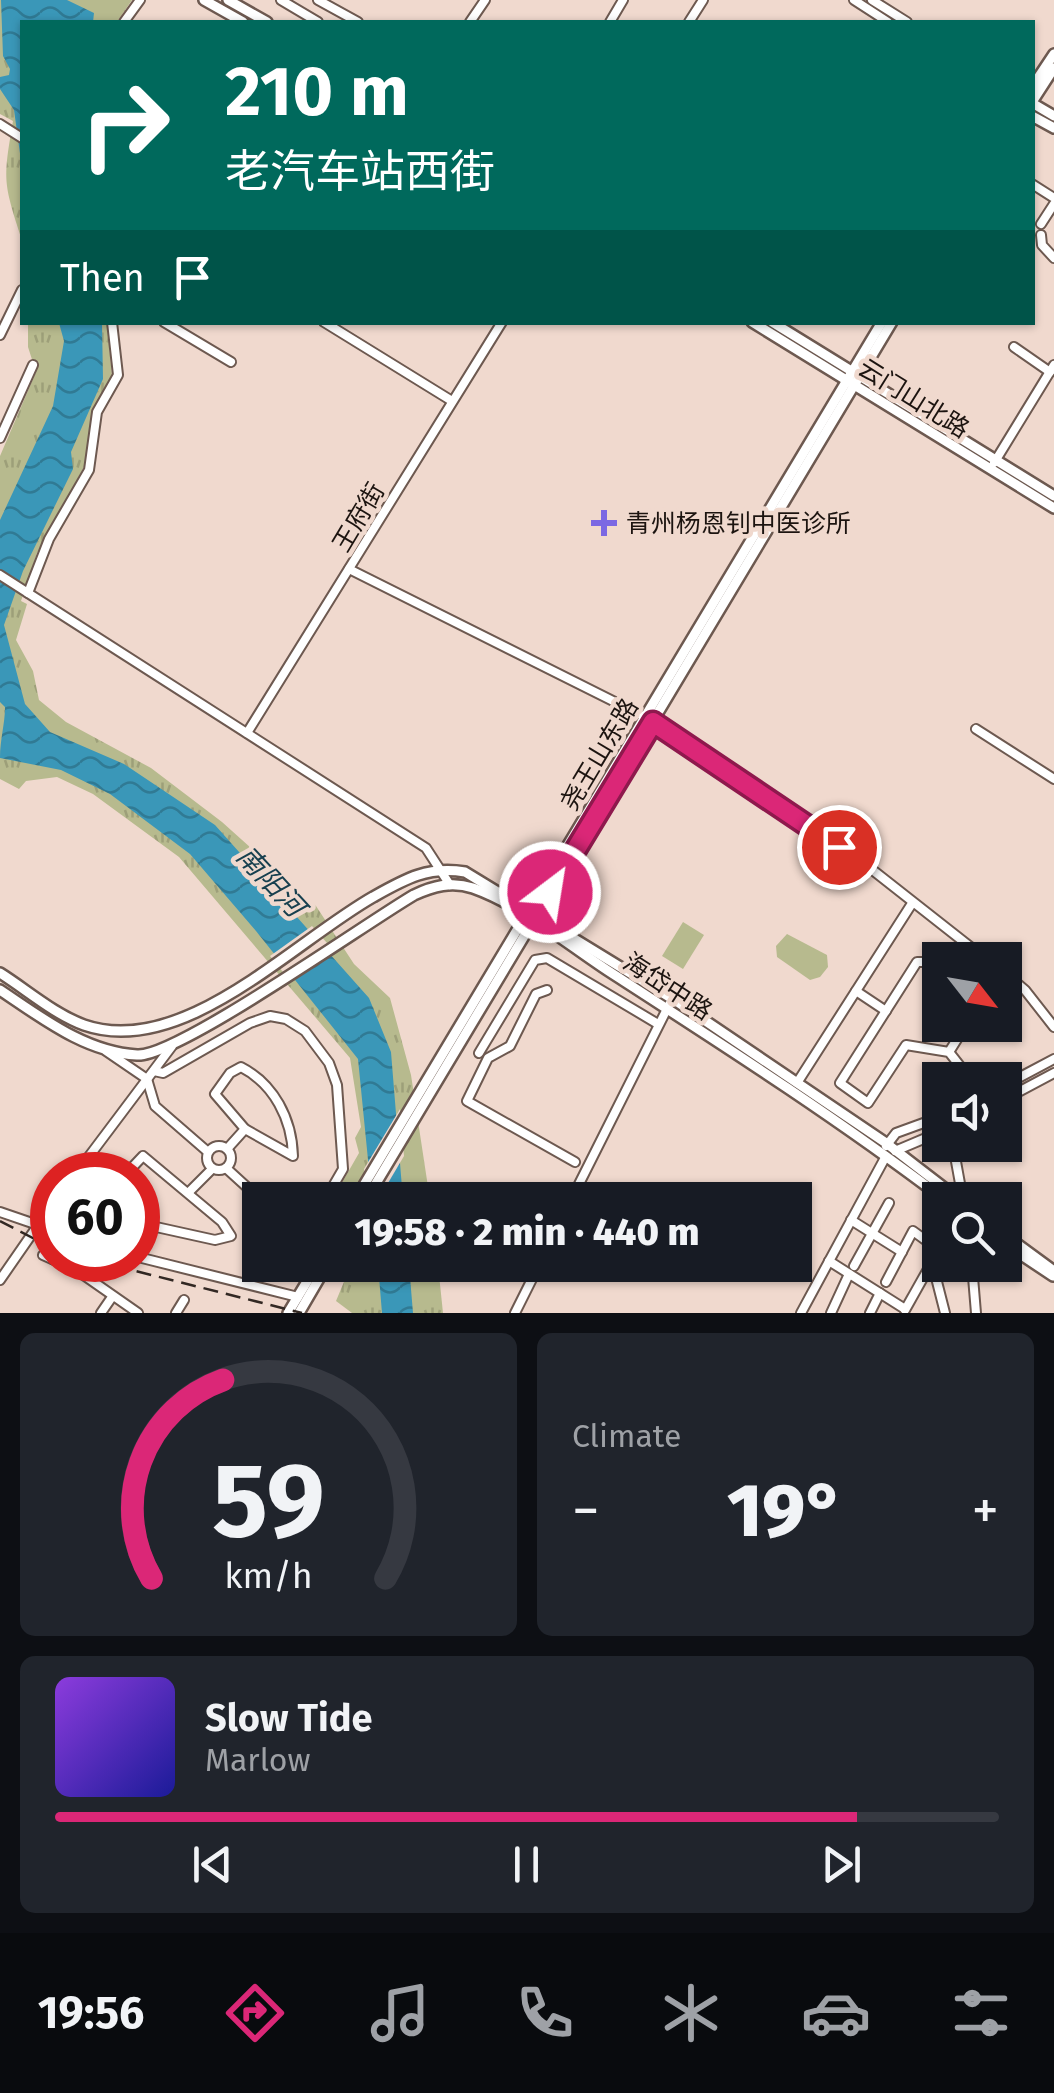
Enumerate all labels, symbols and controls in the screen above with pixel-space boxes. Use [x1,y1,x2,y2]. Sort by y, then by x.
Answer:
text: 210 m [225,50,409,134]
icon: right [60,60,190,190]
text: 老汽车站西街 [225,145,495,199]
icon: arrive [165,250,220,305]
text: Then [60,255,145,301]
street label: 云门山北路 [853,353,974,445]
street label: 王府街 [327,478,391,557]
place label: 青州杨恩钊中医诊所 [626,509,851,539]
marker: 青州杨恩钊中医诊所 [591,510,617,536]
street label: 尧王山东路 [555,693,645,816]
pin [797,805,882,890]
icon: arrive [812,820,867,875]
water label: 南阳河 [230,839,315,927]
position arrow [498,840,602,944]
north arrow [922,942,1022,1042]
map controls [922,942,1022,1282]
street label: 海岱中路 [617,947,718,1027]
button: sound [922,1062,1022,1162]
speed limit sign: 60 [30,1152,160,1282]
button: search [922,1182,1022,1282]
text: 19:58 · 2 min · 440 m [354,1209,700,1255]
text: Climate [572,1417,681,1455]
text: 59 [212,1439,325,1564]
text: 19° [727,1466,844,1556]
text: − [572,1478,600,1544]
text: + [972,1478,999,1544]
text: km/h [224,1555,313,1597]
text: Slow Tide [205,1695,373,1741]
text: Marlow [205,1741,311,1779]
icon: previous [185,1837,240,1892]
icon: pause [499,1837,554,1892]
icon: next [814,1837,869,1892]
icon: directions [220,1978,290,2048]
icon: music [365,1978,435,2048]
icon: phone [510,1978,580,2048]
icon: climate [656,1978,726,2048]
icon: car [801,1978,871,2048]
icon: filters [946,1978,1016,2048]
text: 19:56 [38,1986,144,2040]

